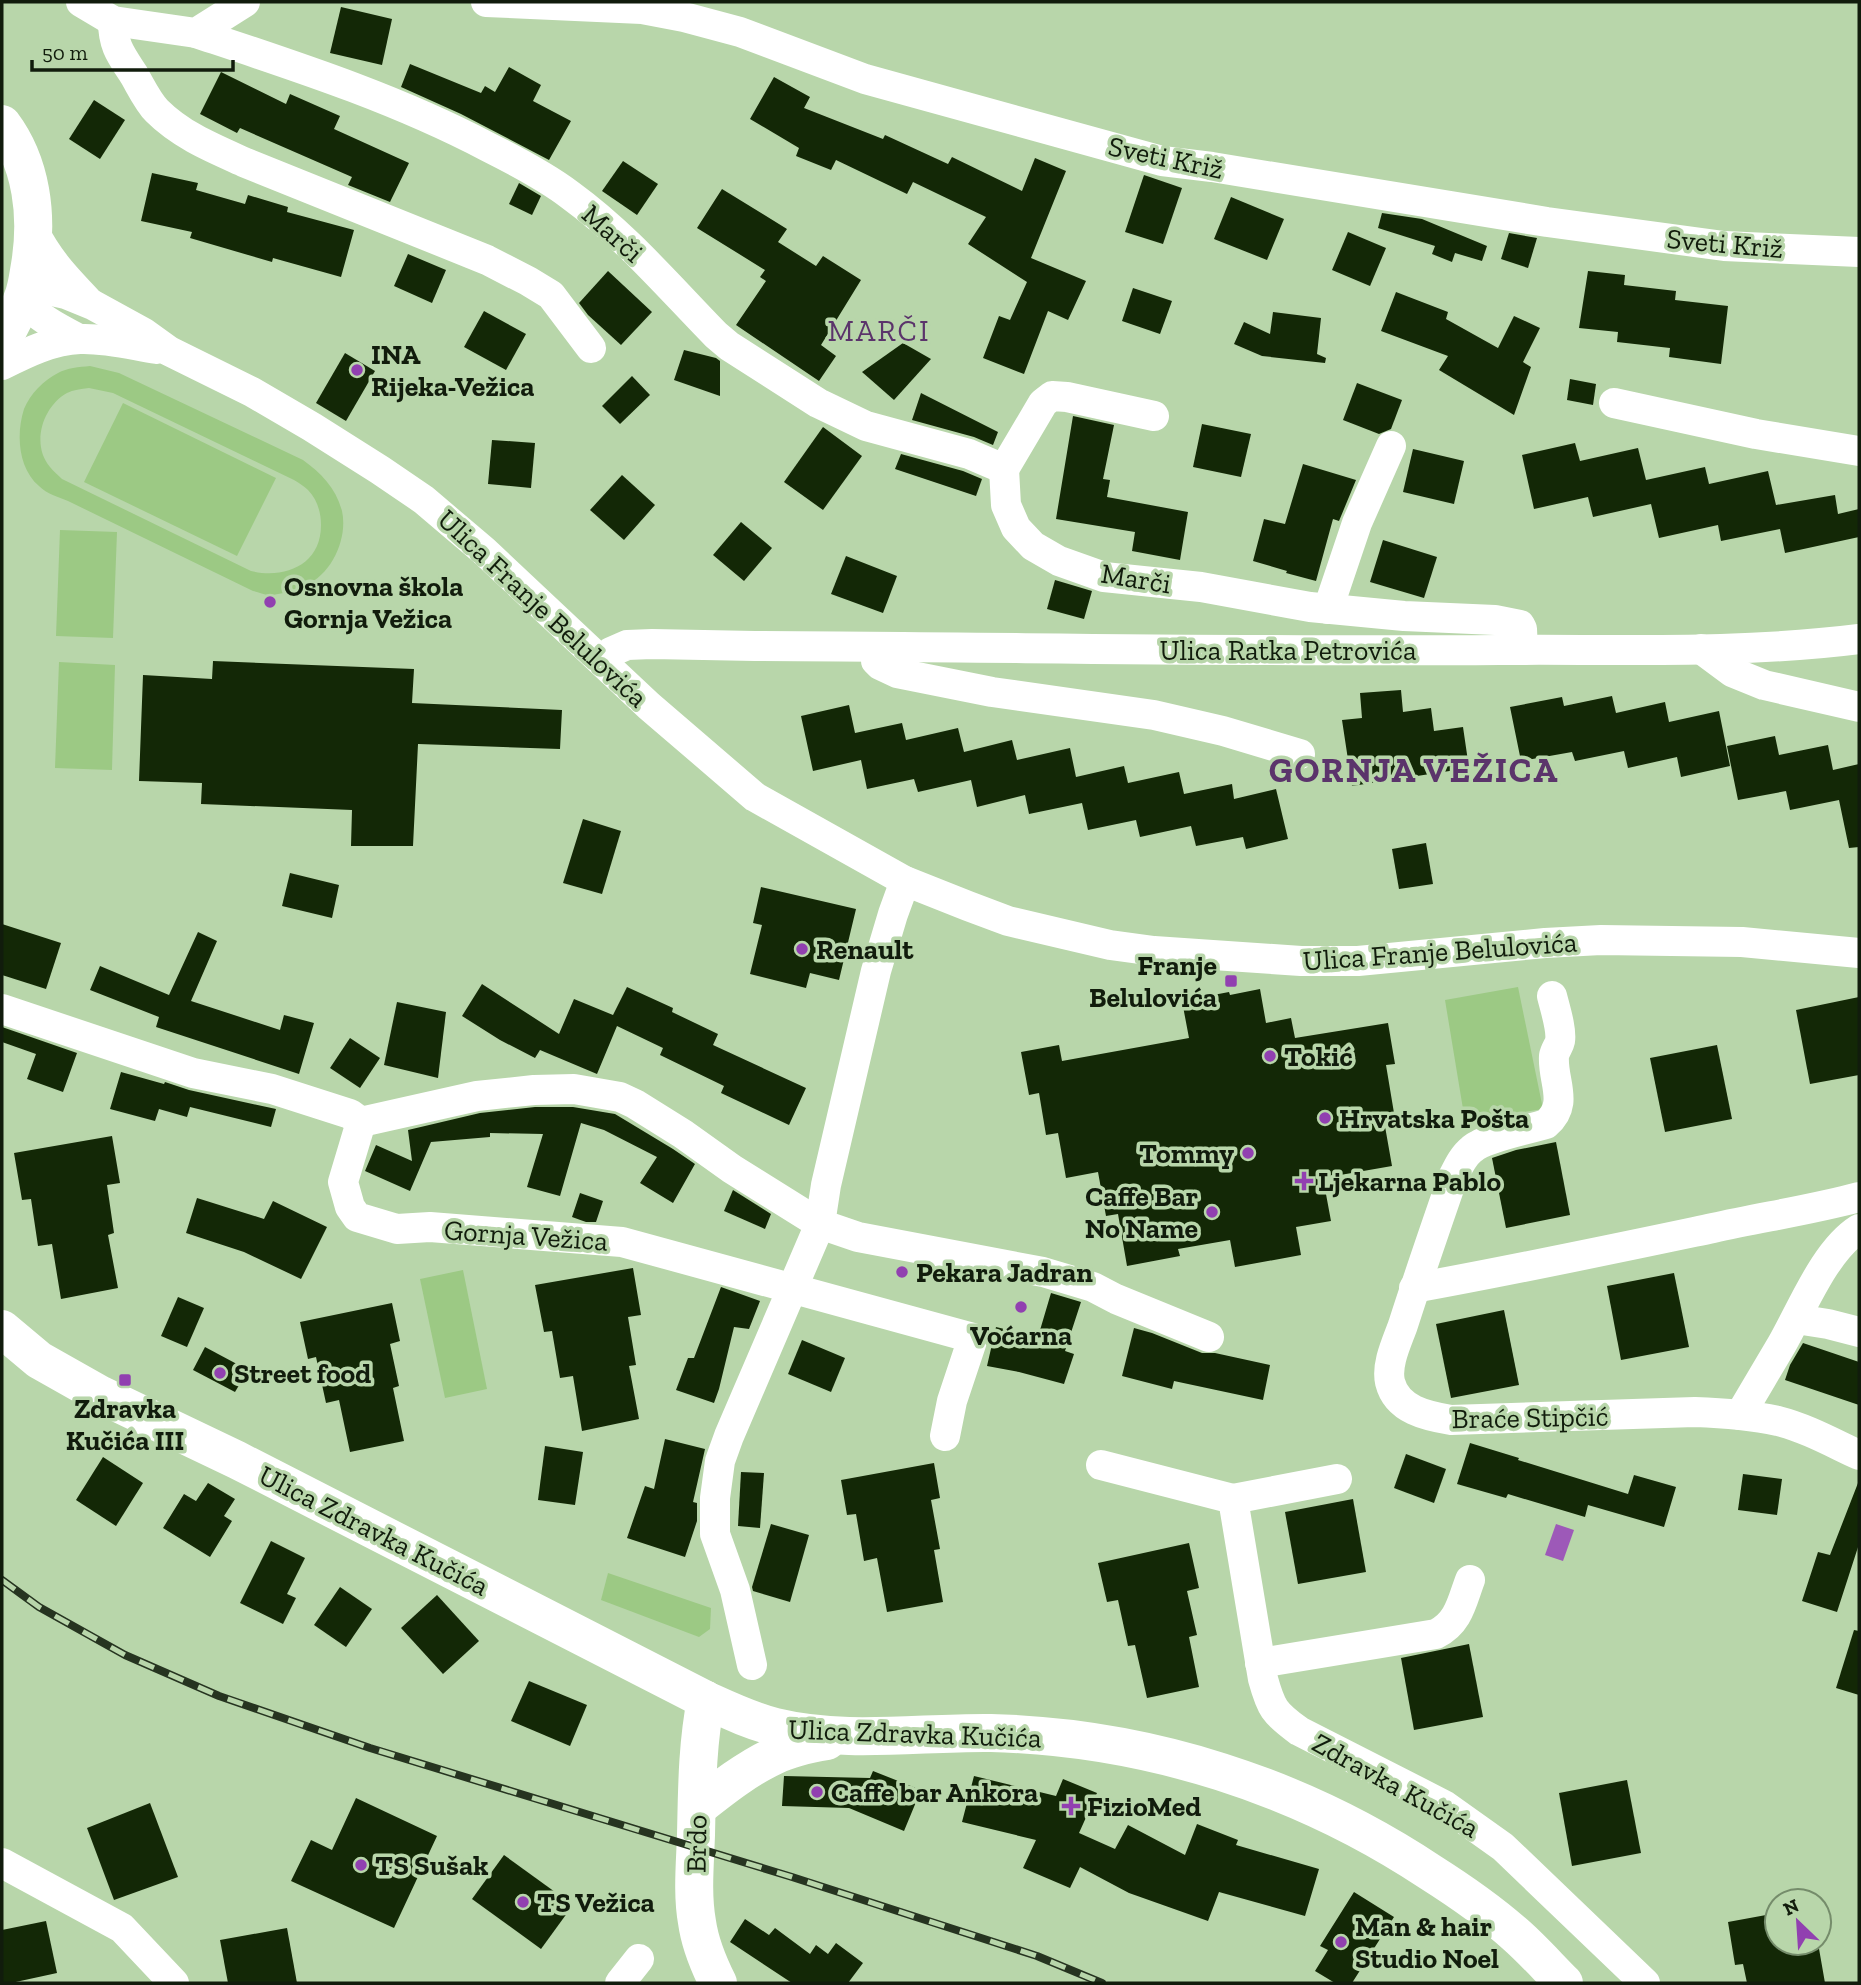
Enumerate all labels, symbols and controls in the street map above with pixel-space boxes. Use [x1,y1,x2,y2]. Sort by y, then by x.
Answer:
scale bar [32,28,233,72]
text: 50 m [42,40,88,65]
street label: Sveti Križ [1105,129,1226,186]
street label: Marči [575,198,650,269]
street label: Sveti Križ [1665,222,1785,265]
district label: MARČI [827,313,931,349]
place label: INA Rijeka-Vežica [371,338,534,403]
marker: INA Rijeka-Vežica [349,362,365,378]
street label: Ulica Franje Belulovića [431,503,655,714]
street label: Marči [1099,557,1173,600]
place label: Osnovna škola Gornja Vežica [284,570,463,635]
marker: Osnovna škola Gornja Vežica [262,594,278,610]
street label: Ulica Ratka Petrovića [1159,634,1417,667]
district label: GORNJA VEŽICA [1269,749,1559,791]
street label: Ulica Franje Belulovića [1302,925,1579,978]
place label: Renault [816,933,914,966]
marker: Renault [794,941,810,957]
place label: Franje Belulovića [1089,949,1217,1014]
marker: Franje Belulovića [1223,973,1239,989]
place label: Tokić [1284,1040,1353,1073]
marker: Tokić [1262,1048,1278,1064]
place label: Hrvatska Pošta [1339,1102,1529,1135]
marker: Hrvatska Pošta [1317,1110,1333,1126]
place label: Tommy [1139,1137,1234,1170]
marker: Tommy [1240,1145,1256,1161]
place label: Ljekarna Pablo [1318,1165,1501,1198]
marker: Ljekarna Pablo [1296,1173,1312,1189]
place label: Caffe Bar No Name [1085,1180,1198,1245]
marker: Caffe Bar No Name [1204,1204,1220,1220]
street label: Gornja Vežica [443,1213,610,1258]
place label: Pekara Jadran [916,1256,1093,1289]
marker: Pekara Jadran [894,1264,910,1280]
marker: Voćarna [1013,1299,1029,1315]
place label: Voćarna [970,1319,1072,1352]
place label: Street food [234,1357,371,1390]
marker: Street food [212,1365,228,1381]
marker: Zdravka Kučića III [117,1372,133,1388]
place label: Zdravka Kučića III [66,1392,184,1457]
street label: Braće Stipčić [1451,1400,1609,1435]
street label: Ulica Zdravka Kučića [253,1458,495,1603]
street label: Ulica Zdravka Kučića [788,1713,1043,1754]
street label: Zdravka Kučića [1307,1726,1485,1845]
place label: Caffe bar Ankora [831,1776,1038,1809]
marker: Caffe bar Ankora [809,1784,825,1800]
place label: FizioMed [1087,1790,1201,1823]
marker: FizioMed [1061,1796,1081,1816]
street label: Brdo [679,1815,714,1874]
place label: TS Sušak [375,1849,489,1882]
marker: TS Sušak [353,1857,369,1873]
place label: TS Vežica [537,1886,655,1919]
north arrow [1763,1887,1833,1957]
marker: TS Vežica [515,1894,531,1910]
text: N [1780,1894,1802,1921]
place label: Man & hair Studio Noel [1355,1910,1499,1975]
marker: Man & hair Studio Noel [1333,1934,1349,1950]

